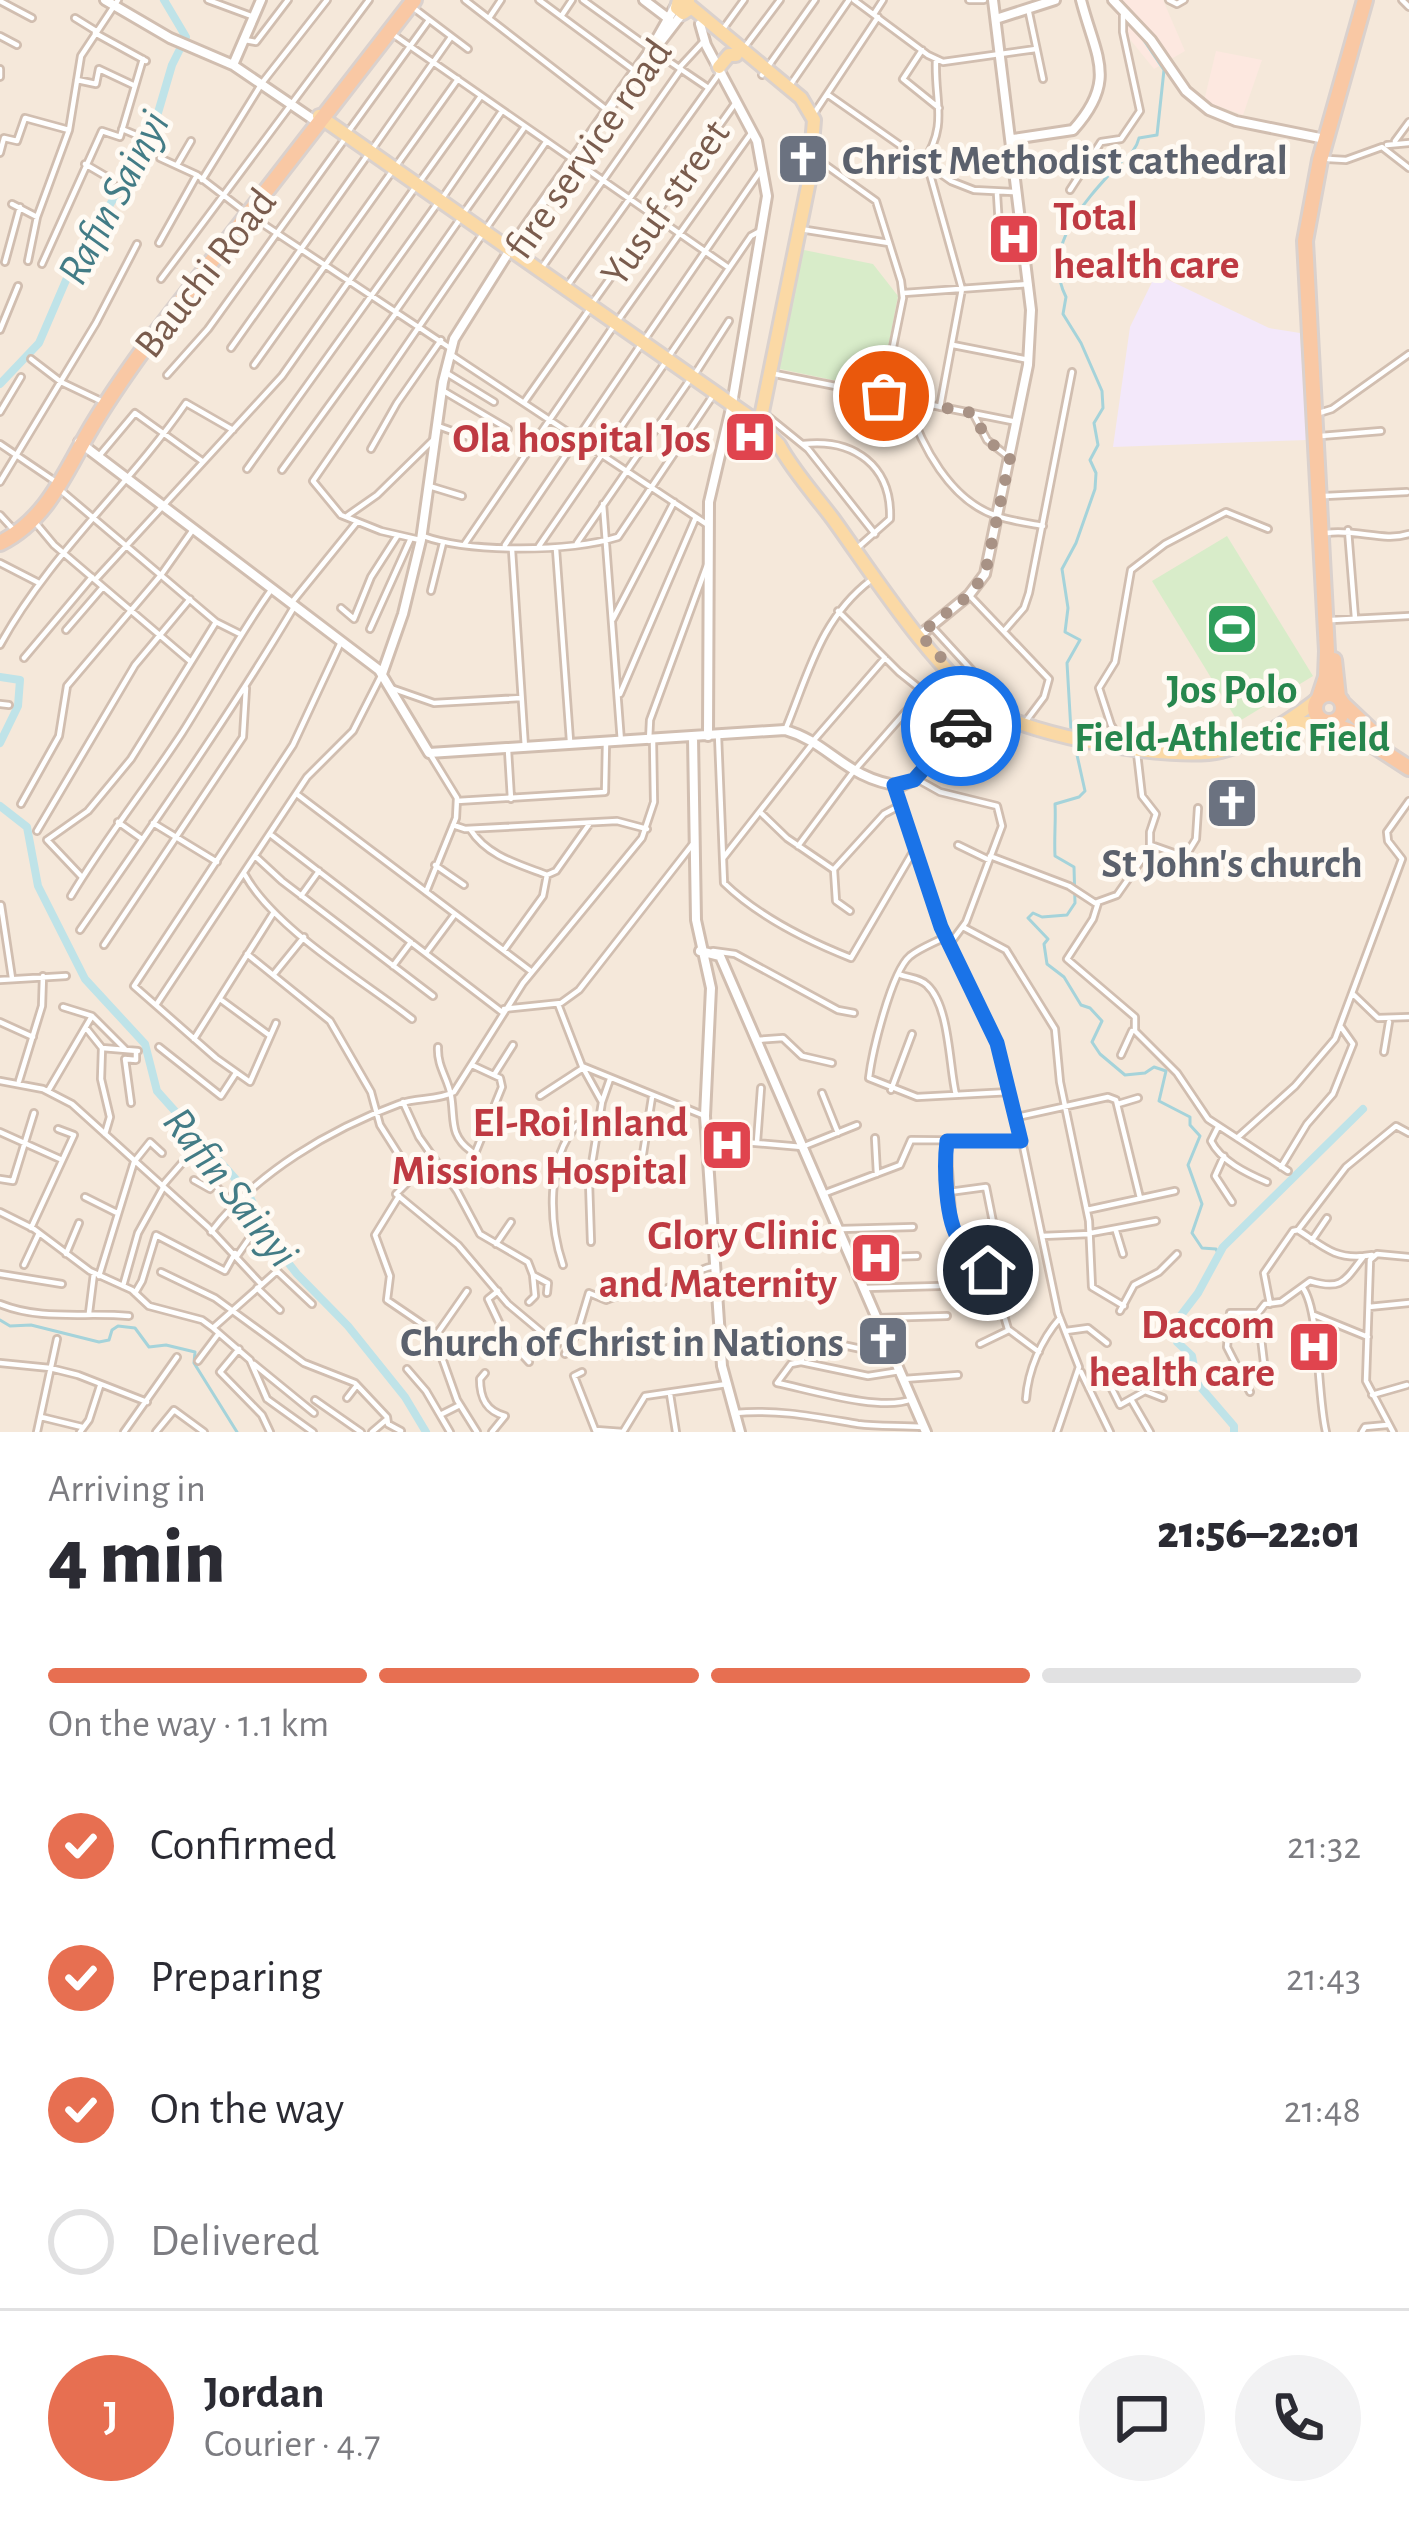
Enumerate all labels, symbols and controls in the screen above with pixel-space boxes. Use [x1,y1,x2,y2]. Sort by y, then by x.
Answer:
street label: fire service road [498,32,680,267]
water label: Rafin Sainyi [50,104,178,292]
street label: Yusuf street [593,113,738,294]
church icon: Christ Methodist cathedral [775,131,831,187]
place label: Christ Methodist cathedral [842,140,1288,182]
street label: Bauchi Road [127,181,284,366]
place label: Total health care [1053,196,1240,286]
hospital icon: Total health care [986,211,1042,267]
pin [833,345,935,447]
icon: bag [851,363,917,429]
hospital icon: Ola hospital Jos [722,409,778,465]
place label: Ola hospital Jos [453,418,711,460]
sports icon: Jos Polo Field-Athletic Field [1204,601,1260,657]
courier [901,666,1021,786]
place label: Jos Polo Field-Athletic Field [1074,669,1390,759]
icon: car [928,693,994,759]
church icon: St John's church [1204,775,1260,831]
place label: St John's church [1101,843,1363,885]
water label: Rafin Sainyi [154,1099,306,1276]
place label: El-Roi Inland Missions Hospital [392,1102,688,1192]
hospital icon: El-Roi Inland Missions Hospital [699,1117,755,1173]
place label: Glory Clinic and Maternity [599,1215,837,1305]
pin [937,1219,1039,1321]
hospital icon: Glory Clinic and Maternity [848,1230,904,1286]
icon: home [955,1237,1021,1303]
place label: Daccom health care [1088,1304,1275,1394]
church icon: Church of Christ in Nations [855,1313,911,1369]
hospital icon: Daccom health care [1286,1319,1342,1375]
place label: Church of Christ in Nations [400,1322,844,1364]
text: Arriving in [48,1470,206,1509]
text: 21:56–22:01 [1157,1511,1361,1556]
text: 4 min [48,1519,225,1597]
text: On the way · 1.1 km [48,1705,329,1744]
icon: check [48,1813,114,1879]
text: Confirmed [150,1823,336,1868]
text: 21:32 [1287,1827,1361,1866]
icon: check [48,1945,114,2011]
text: Preparing [150,1955,322,2000]
text: 21:43 [1286,1959,1361,1998]
icon: check [48,2077,114,2143]
text: On the way [150,2087,344,2132]
text: 21:48 [1284,2091,1361,2130]
text: Delivered [150,2219,319,2264]
button: chat [1079,2355,1205,2481]
button: phone [1235,2355,1361,2481]
text: Jordan [204,2371,325,2416]
text: J [103,2395,119,2440]
text: Courier · 4.7 [204,2425,381,2464]

